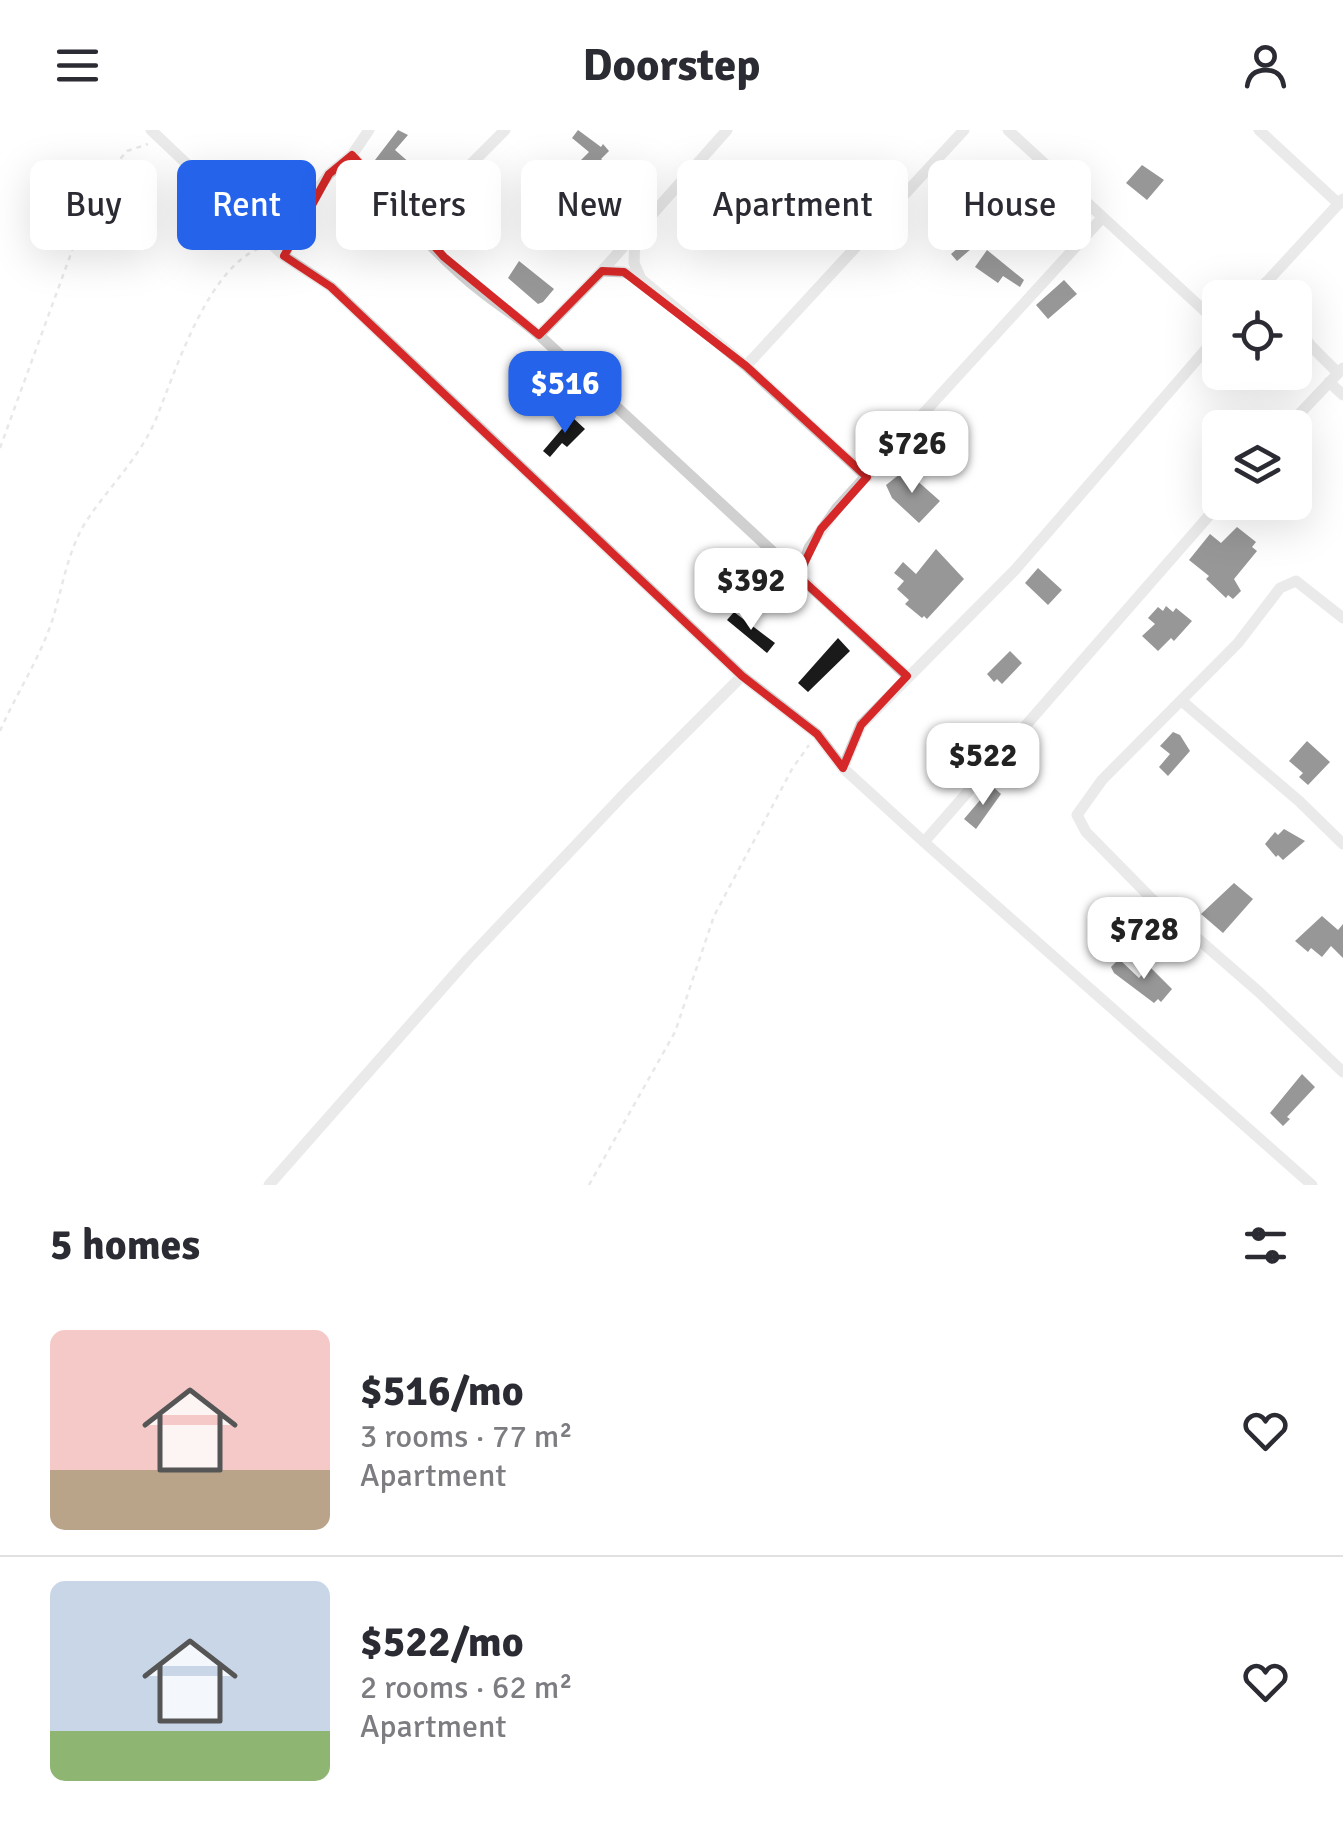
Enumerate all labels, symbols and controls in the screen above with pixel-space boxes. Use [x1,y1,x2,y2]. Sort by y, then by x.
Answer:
icon: menu [50,38,105,93]
text: Doorstep [583,38,760,93]
icon: person [1238,38,1293,93]
chip: Buy [30,160,157,250]
chip: Rent [177,160,316,250]
chip: Filters [336,160,501,250]
chip: New [521,160,657,250]
chip: Apartment [677,160,908,250]
chip: House [928,160,1091,250]
map controls [1202,280,1312,520]
button: locate [1202,280,1312,390]
pin: $516 [506,351,624,436]
text: $516 [530,364,600,403]
button: layers [1202,410,1312,520]
pin: $726 [853,411,971,496]
text: $726 [877,424,947,463]
pin: $392 [692,548,810,633]
text: $392 [716,561,786,600]
pin: $522 [924,723,1042,808]
text: $522 [948,736,1018,775]
pin: $728 [1085,897,1203,982]
text: $728 [1109,910,1179,949]
icon: filters [1238,1218,1293,1273]
text: 5 homes [50,1220,200,1271]
text: $516/mo [360,1366,524,1417]
icon: home [130,1370,250,1490]
icon: heart [1238,1403,1293,1458]
text: 3 rooms · 77 m² [360,1417,573,1456]
text: Apartment [360,1456,507,1495]
text: $522/mo [360,1617,524,1668]
icon: home [130,1621,250,1741]
icon: heart [1238,1654,1293,1709]
text: 2 rooms · 62 m² [360,1668,573,1707]
text: Apartment [360,1707,507,1746]

